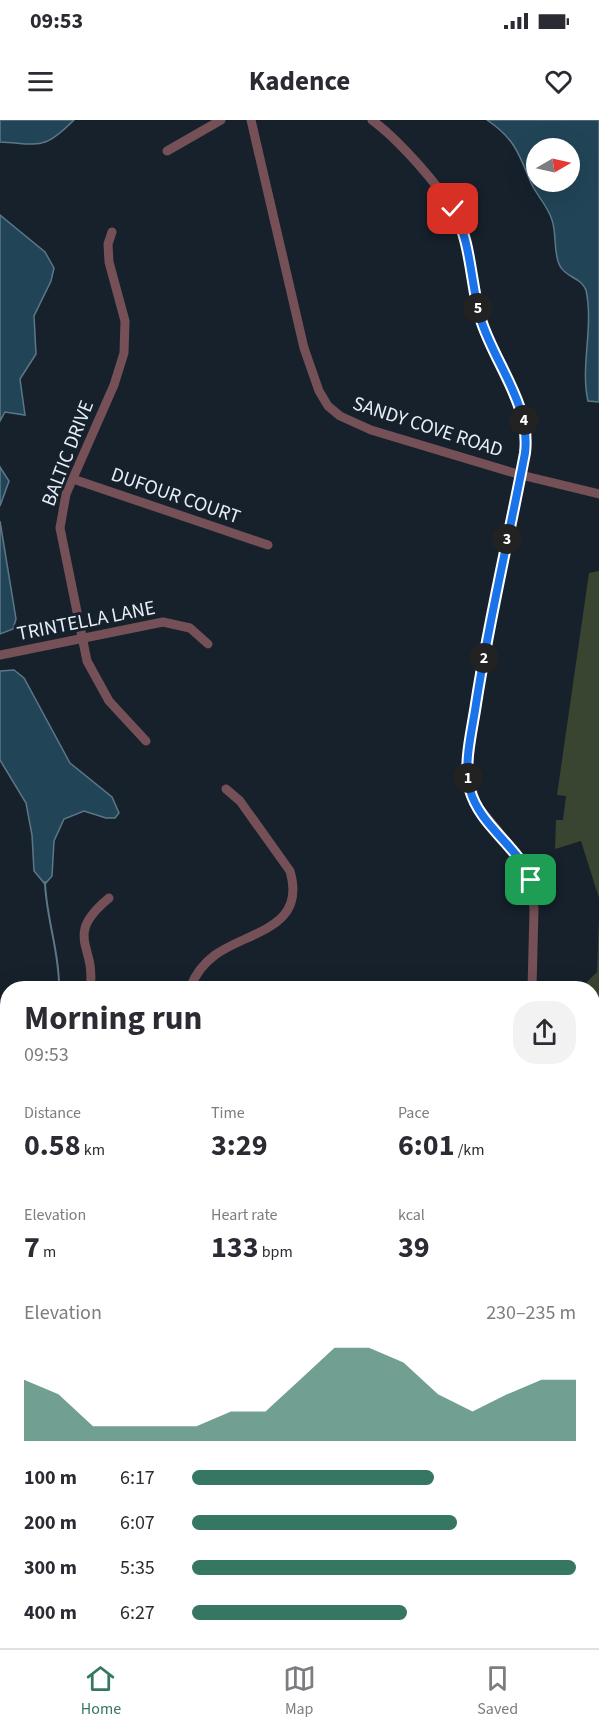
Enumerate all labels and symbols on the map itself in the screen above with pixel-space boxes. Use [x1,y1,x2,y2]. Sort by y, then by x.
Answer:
north arrow [526,138,580,192]
pin [427,183,478,234]
pin: 5 [463,293,493,323]
street label: SANDY COVE ROAD [349,389,506,464]
street label: BALTIC DRIVE [35,396,101,510]
pin: 4 [509,405,539,435]
street label: DUFOUR COURT [107,461,244,531]
pin: 3 [492,524,522,554]
street label: TRINTELLA LANE [15,594,158,648]
pin: 2 [469,643,499,673]
pin: 1 [453,763,483,793]
pin [505,854,556,905]

